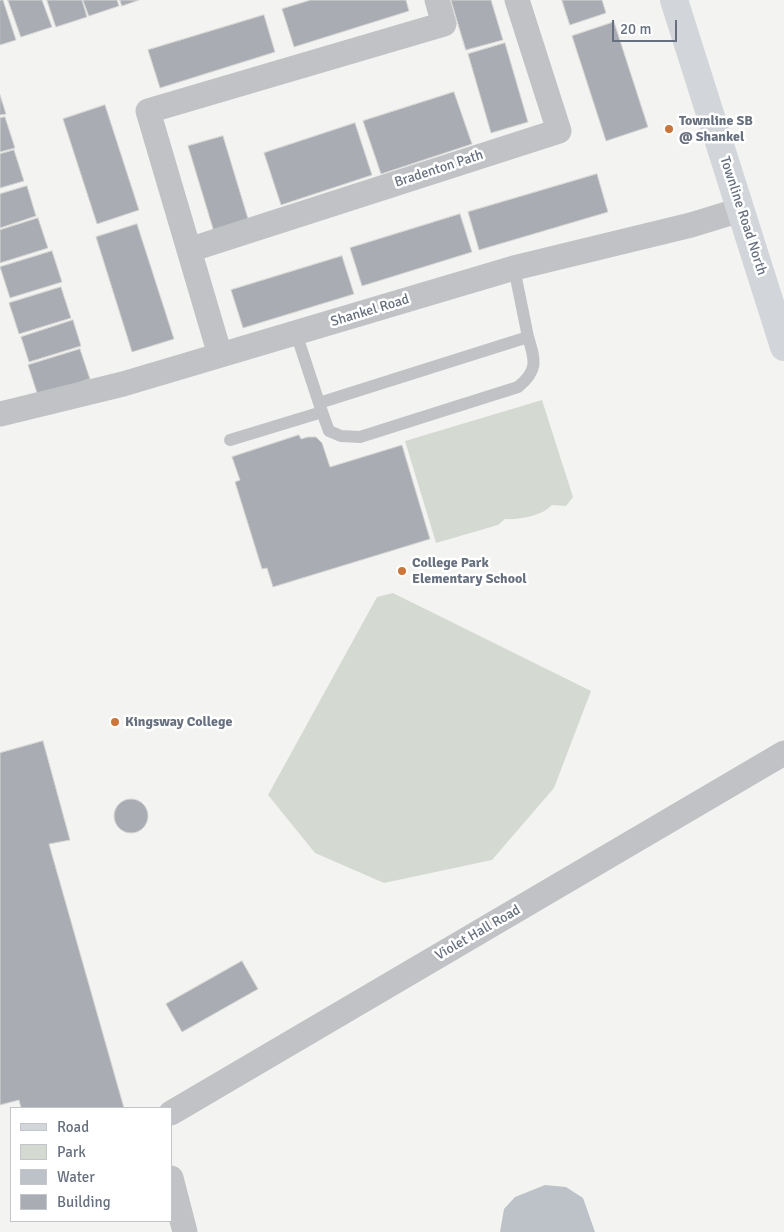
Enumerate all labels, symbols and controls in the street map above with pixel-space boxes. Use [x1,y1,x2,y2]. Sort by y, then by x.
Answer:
scale bar [614,10,679,42]
text: 20 m [620,20,651,38]
place label: Townline SB @ Shankel [679,113,753,146]
marker: Townline SB @ Shankel [663,123,675,135]
street label: Bradenton Path [393,147,485,191]
street label: Townline Road North [716,154,770,278]
street label: Shankel Road [329,291,411,331]
place label: College Park Elementary School [412,555,527,588]
marker: College Park Elementary School [396,565,408,577]
place label: Kingsway College [125,714,232,730]
marker: Kingsway College [109,716,121,728]
street label: Violet Hall Road [432,902,524,964]
legend [10,1107,172,1222]
text: Road [57,1118,89,1136]
text: Park [57,1143,86,1161]
text: Water [57,1168,95,1186]
text: Building [57,1193,111,1211]

